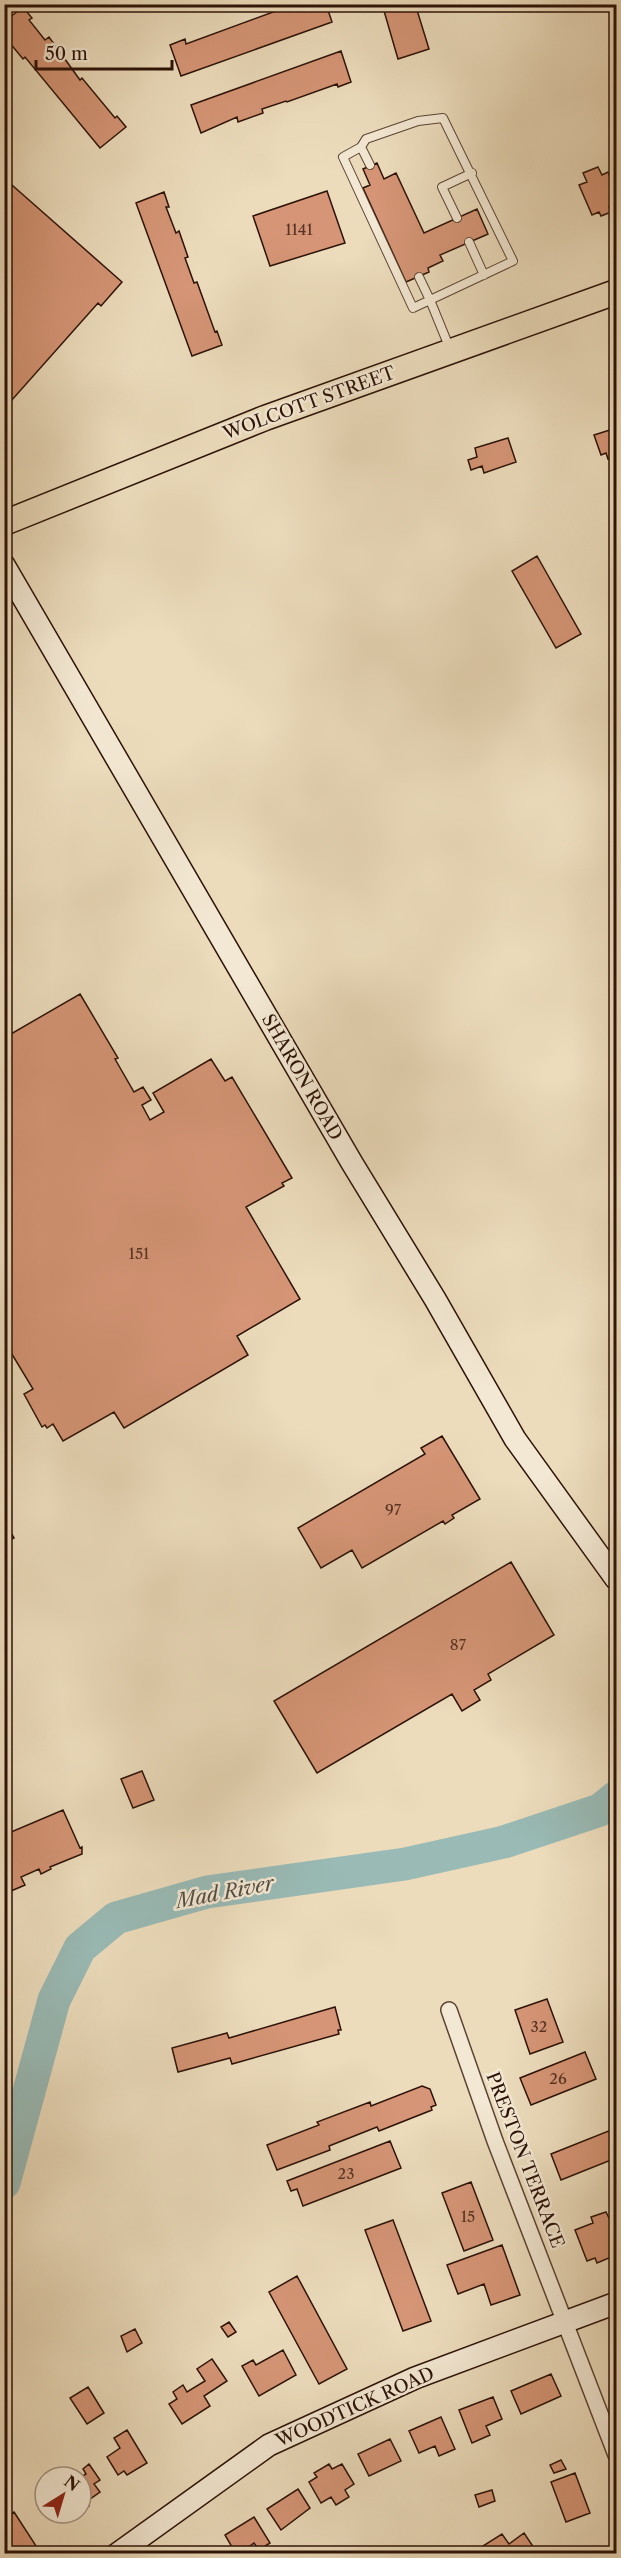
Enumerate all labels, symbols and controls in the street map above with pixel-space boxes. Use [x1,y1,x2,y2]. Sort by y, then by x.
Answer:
scale bar [36,33,172,71]
text: 50 m [45,43,88,65]
house number: 1141 [285,220,313,239]
street label: WOLCOTT STREET [219,361,399,445]
street label: SHARON ROAD [257,1010,347,1144]
house number: 151 [129,1244,150,1263]
house number: 97 [385,1500,402,1519]
house number: 87 [450,1635,467,1654]
water label: Mad River [172,1870,278,1914]
house number: 32 [531,2017,547,2036]
street label: PRESTON TERRACE [481,2069,569,2251]
house number: 26 [549,2069,567,2088]
house number: 23 [338,2164,354,2183]
house number: 15 [461,2207,475,2226]
street label: WOODTICK ROAD [271,2362,438,2452]
north arrow [33,2465,93,2525]
text: N [60,2471,84,2495]

